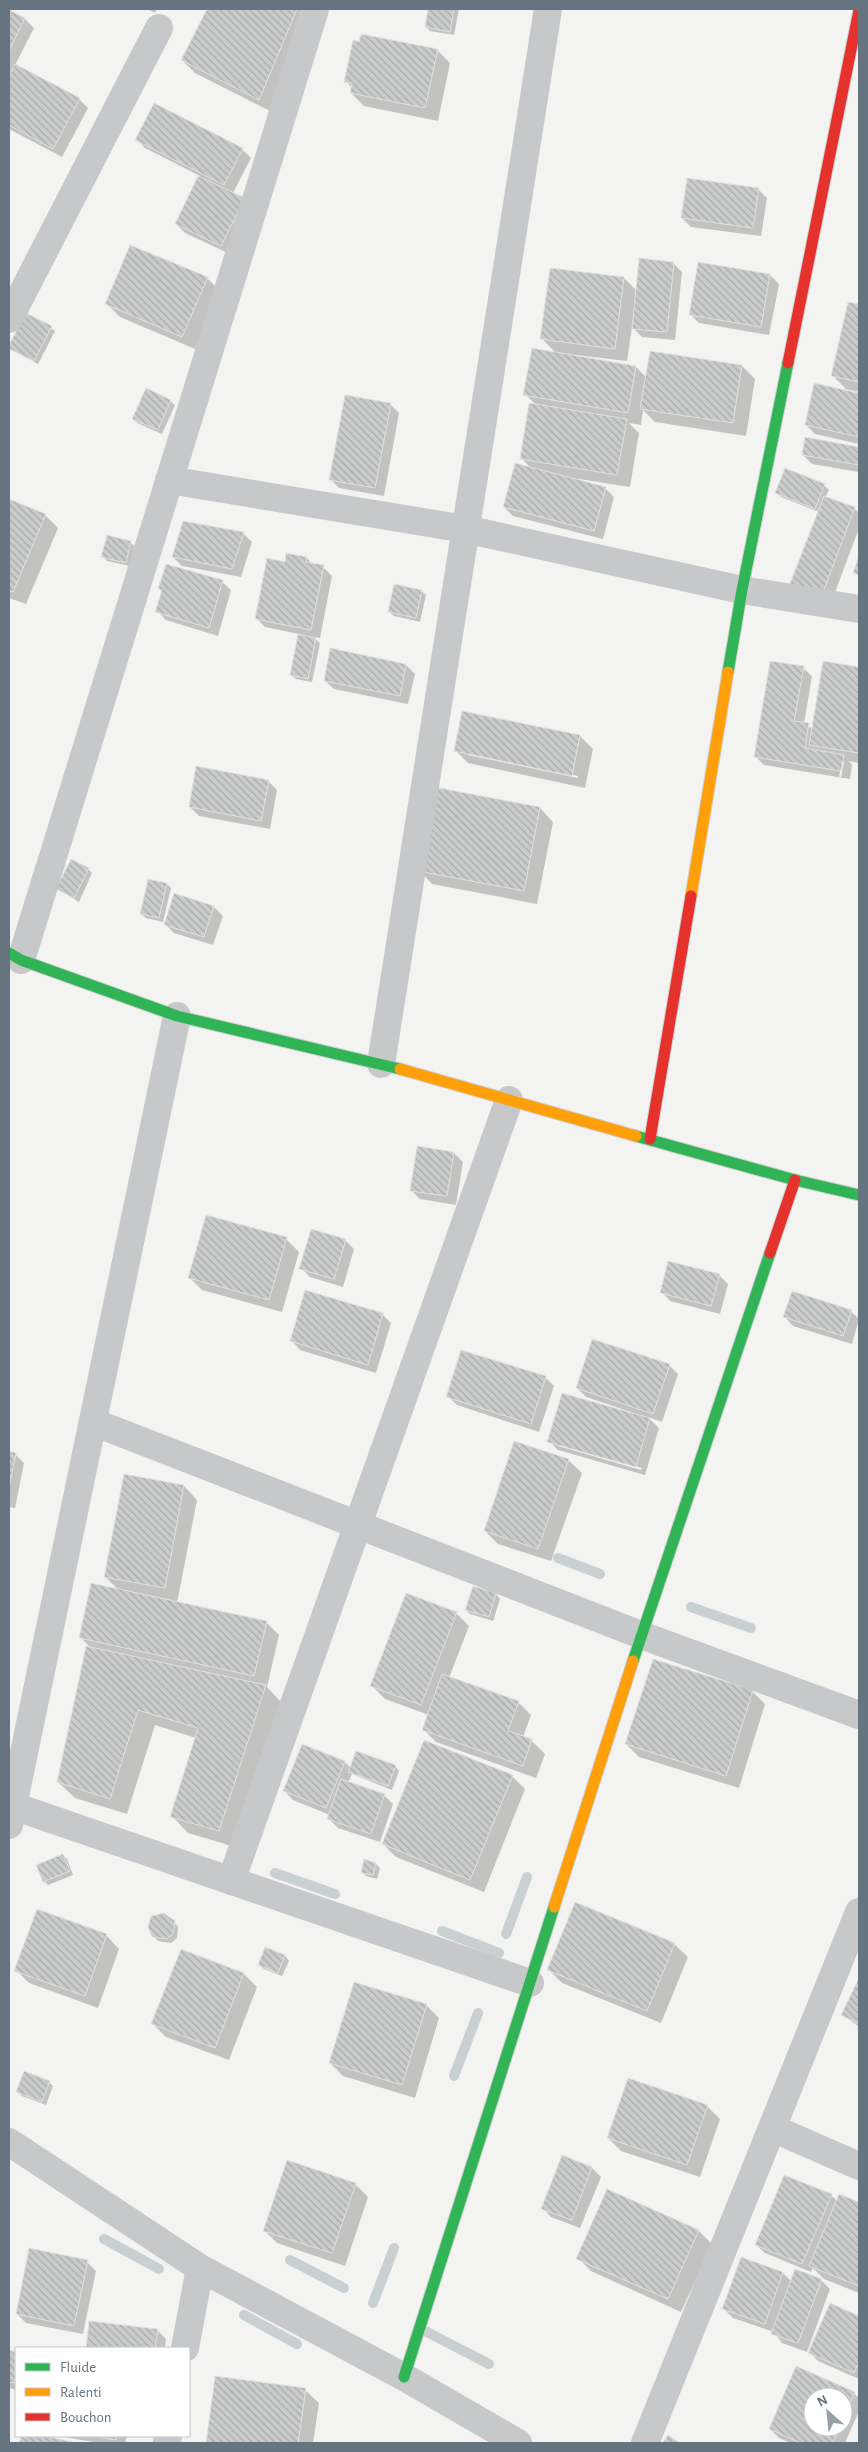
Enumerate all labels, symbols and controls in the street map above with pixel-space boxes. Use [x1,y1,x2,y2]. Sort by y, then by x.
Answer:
legend [15,2347,190,2437]
text: Fluide [60,2360,96,2375]
text: Ralenti [60,2385,102,2400]
north arrow [803,2387,853,2437]
text: N [815,2393,830,2410]
text: Bouchon [60,2410,111,2425]

